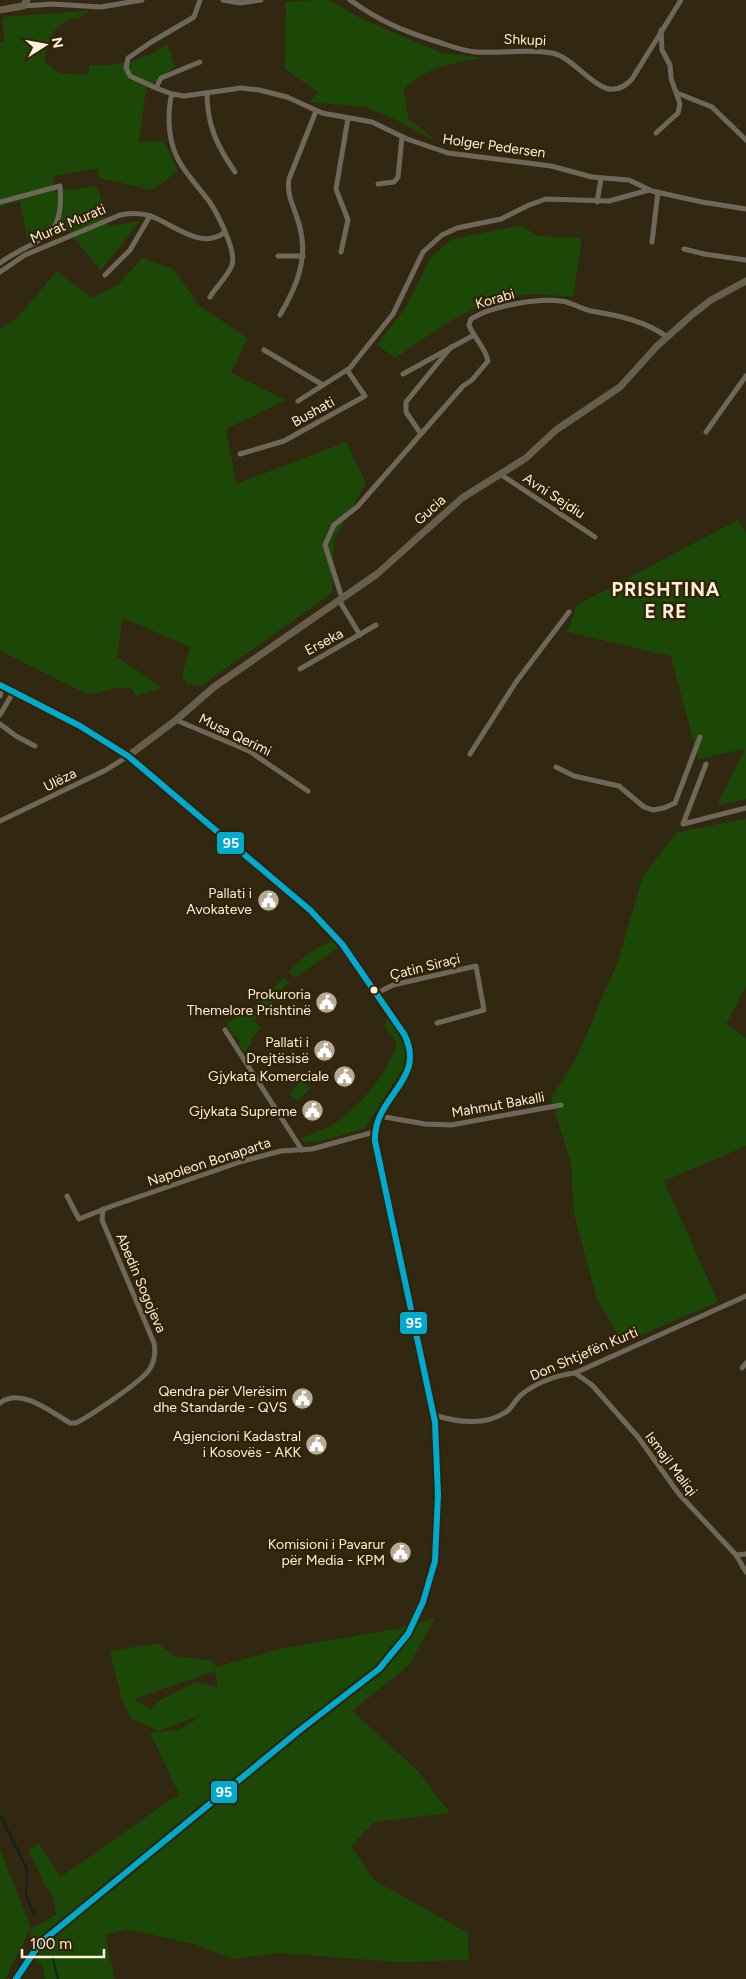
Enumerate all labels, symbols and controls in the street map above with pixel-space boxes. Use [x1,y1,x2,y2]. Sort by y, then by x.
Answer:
north arrow [20,20,70,70]
street label: Shkupi [503,31,547,49]
text: N [48,36,67,50]
street label: Holger Pedersen [441,130,547,162]
street label: Murat Murati [28,200,108,248]
street label: Korabi [473,285,517,313]
street label: Bushati [289,393,337,431]
street label: Avni Sejdiu [520,470,588,522]
street label: Gucia [411,491,449,529]
district label: PRISHTINA E RE [612,578,720,623]
street label: Erseka [302,625,346,659]
street label: Musa Qerimi [196,710,274,760]
street label: Ulëza [41,765,79,795]
line badge: 95 [216,831,245,855]
text: 95 [223,835,239,852]
place label: Pallati i Avokateve [186,885,252,918]
public building icon: Pallati i Avokateve [256,889,280,913]
street label: Çatin Siraçi [388,950,462,984]
unlabelled marker [369,985,379,995]
place label: Prokuroria Themelore Prishtinë [187,986,311,1019]
public building icon: Prokuroria Themelore Prishtinë [315,990,339,1014]
place label: Pallati i Drejtësisë [246,1034,309,1067]
public building icon: Pallati i Drejtësisë [313,1038,337,1062]
public building icon: Gjykata Komerciale [333,1064,357,1088]
place label: Gjykata Komerciale [208,1068,329,1085]
street label: Mahmut Bakalli [450,1088,546,1122]
public building icon: Gjykata Supreme [301,1099,325,1123]
place label: Gjykata Supreme [189,1103,297,1120]
street label: Napoleon Bonaparta [145,1134,273,1190]
street label: Abedin Sogojeva [112,1231,170,1335]
line badge: 95 [399,1311,428,1335]
text: 95 [406,1315,422,1332]
street label: Don Shtjefën Kurti [527,1324,641,1384]
place label: Qendra për Vlerësim dhe Standarde - QVS [153,1383,287,1416]
public building icon: Qendra për Vlerësim dhe Standarde - QVS [291,1387,315,1411]
place label: Agjencioni Kadastral i Kosovës - AKK [173,1428,301,1461]
street label: Ismajl Maliqi [641,1428,701,1500]
public building icon: Agjencioni Kadastral i Kosovës - AKK [305,1432,329,1456]
place label: Komisioni i Pavarur për Media - KPM [268,1536,385,1569]
public building icon: Komisioni i Pavarur për Media - KPM [389,1540,413,1564]
line badge: 95 [210,1780,238,1804]
text: 95 [216,1784,232,1801]
scale bar [22,1926,105,1958]
text: 100 m [30,1935,72,1953]

